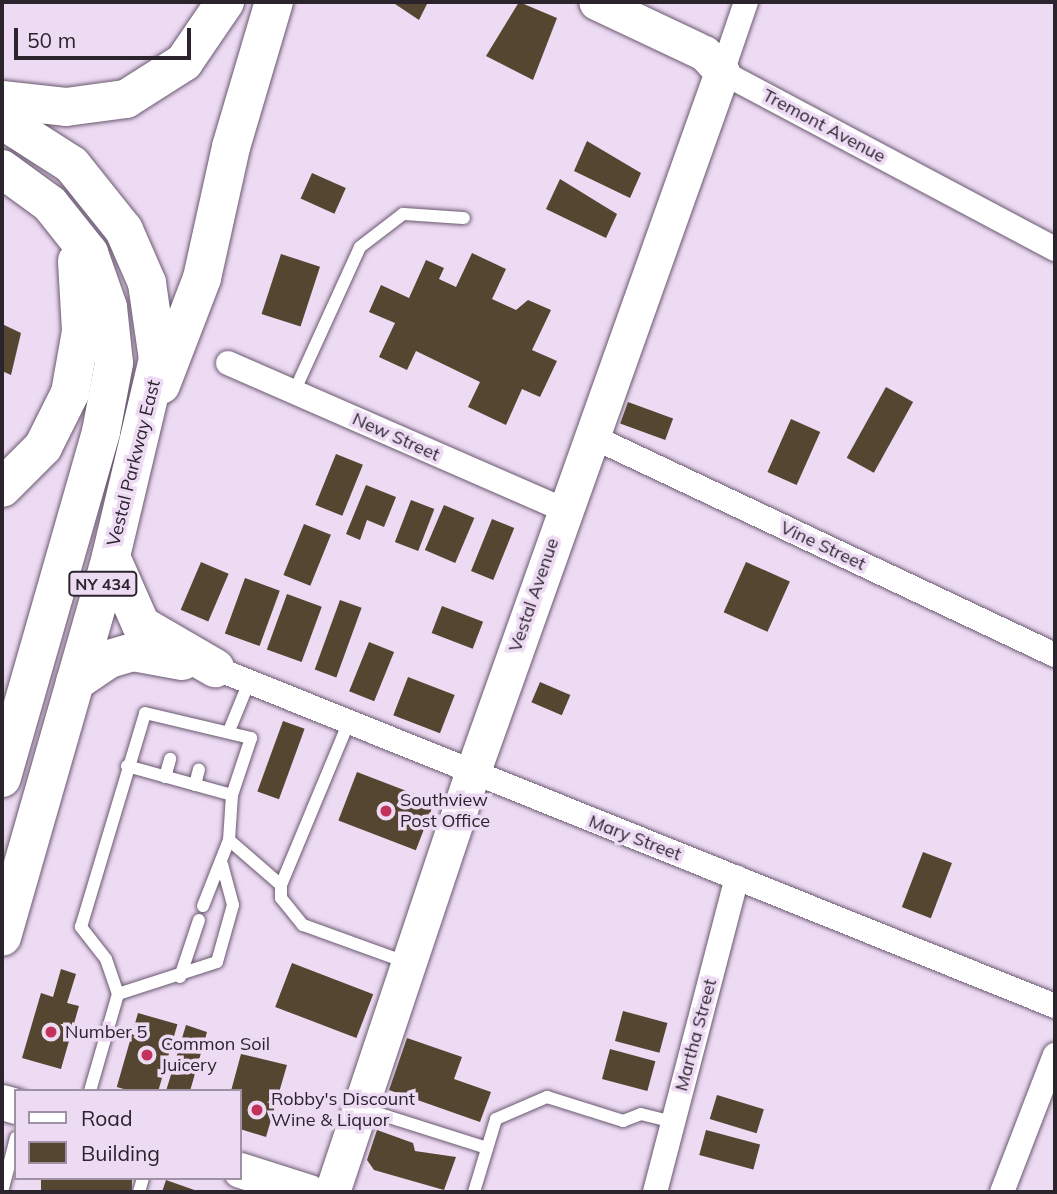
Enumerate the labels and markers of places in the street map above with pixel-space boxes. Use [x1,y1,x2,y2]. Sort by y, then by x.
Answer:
place label: Southview Post Office [400,790,490,832]
marker: Southview Post Office [378,803,394,819]
place label: Number 5 [65,1021,147,1043]
marker: Number 5 [43,1024,59,1040]
place label: Common Soil Juicery [161,1034,270,1076]
marker: Common Soil Juicery [139,1047,155,1063]
place label: Robby's Discount Wine & Liquor [271,1089,415,1132]
marker: Robby's Discount Wine & Liquor [249,1102,265,1118]

